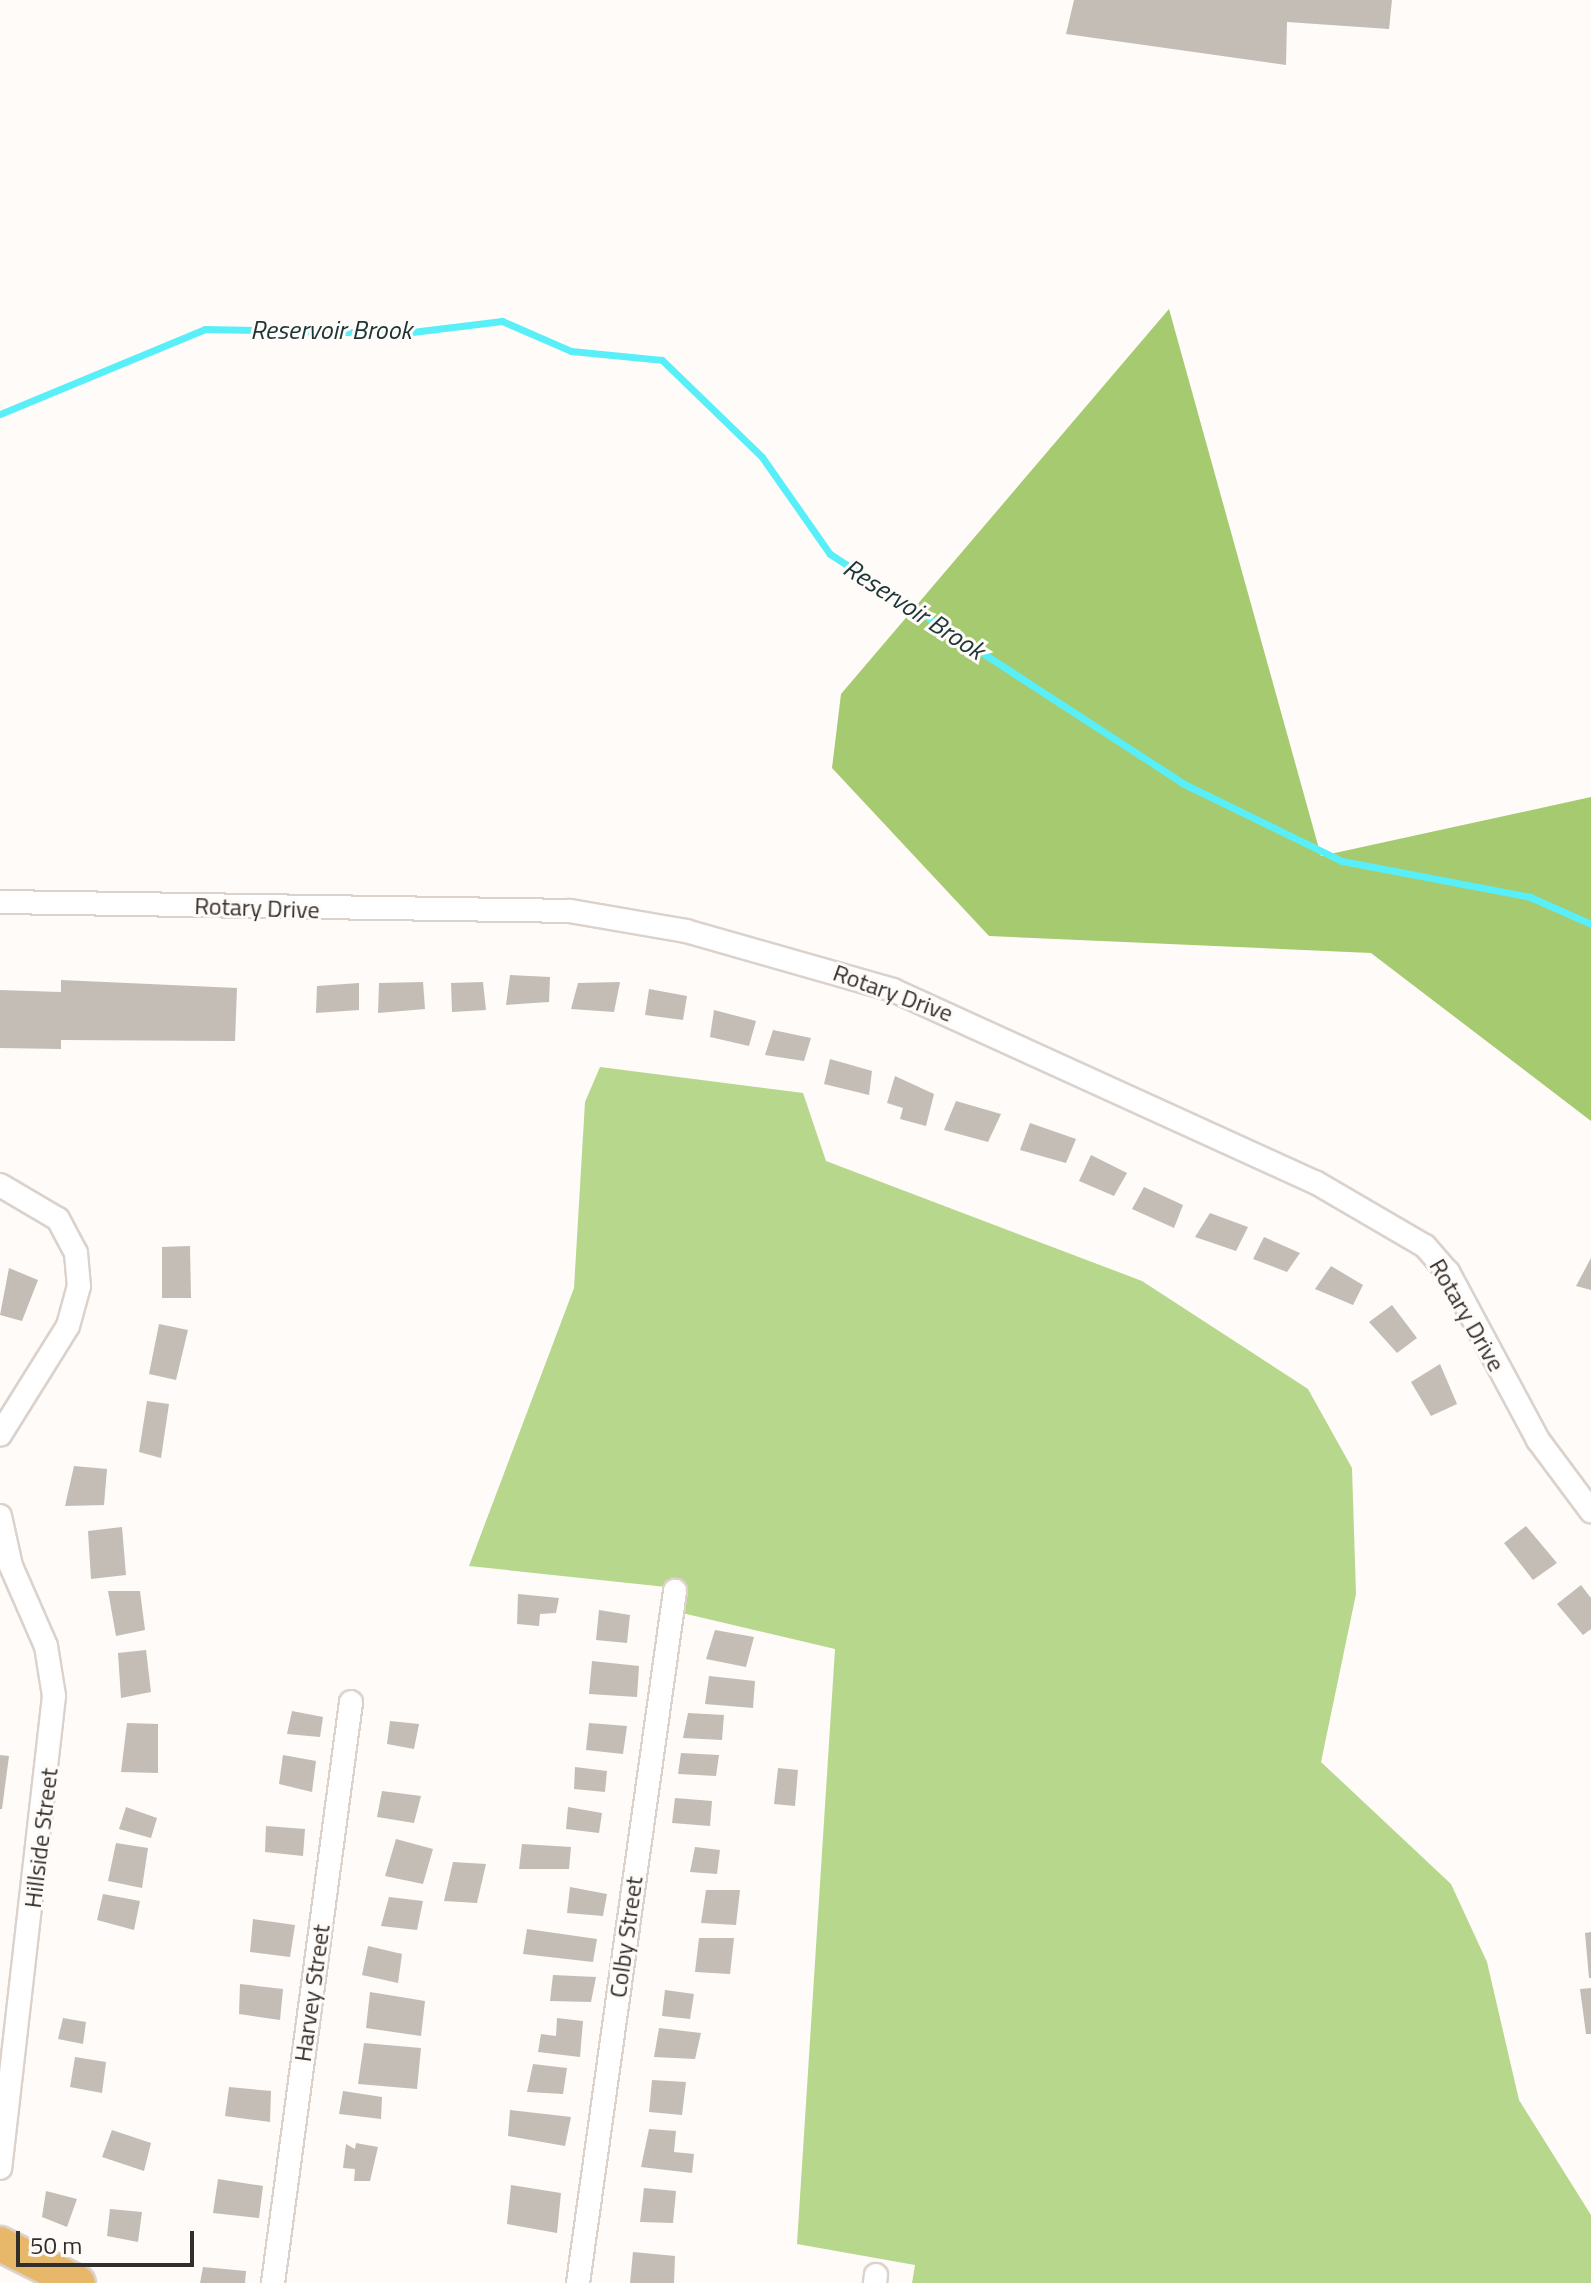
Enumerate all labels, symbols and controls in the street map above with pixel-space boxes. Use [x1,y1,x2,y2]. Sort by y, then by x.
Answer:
water label: Reservoir Brook [250,314,412,346]
water label: Reservoir Brook [838,552,990,666]
street label: Rotary Drive [194,891,320,925]
street label: Rotary Drive [829,958,957,1028]
street label: Rotary Drive [1423,1254,1511,1376]
street label: Hillside Street [18,1766,64,1910]
street label: Colby Street [603,1874,649,2000]
street label: Harvey Street [288,1922,336,2064]
scale bar [20,2215,198,2265]
text: 50 m [30,2227,82,2263]

